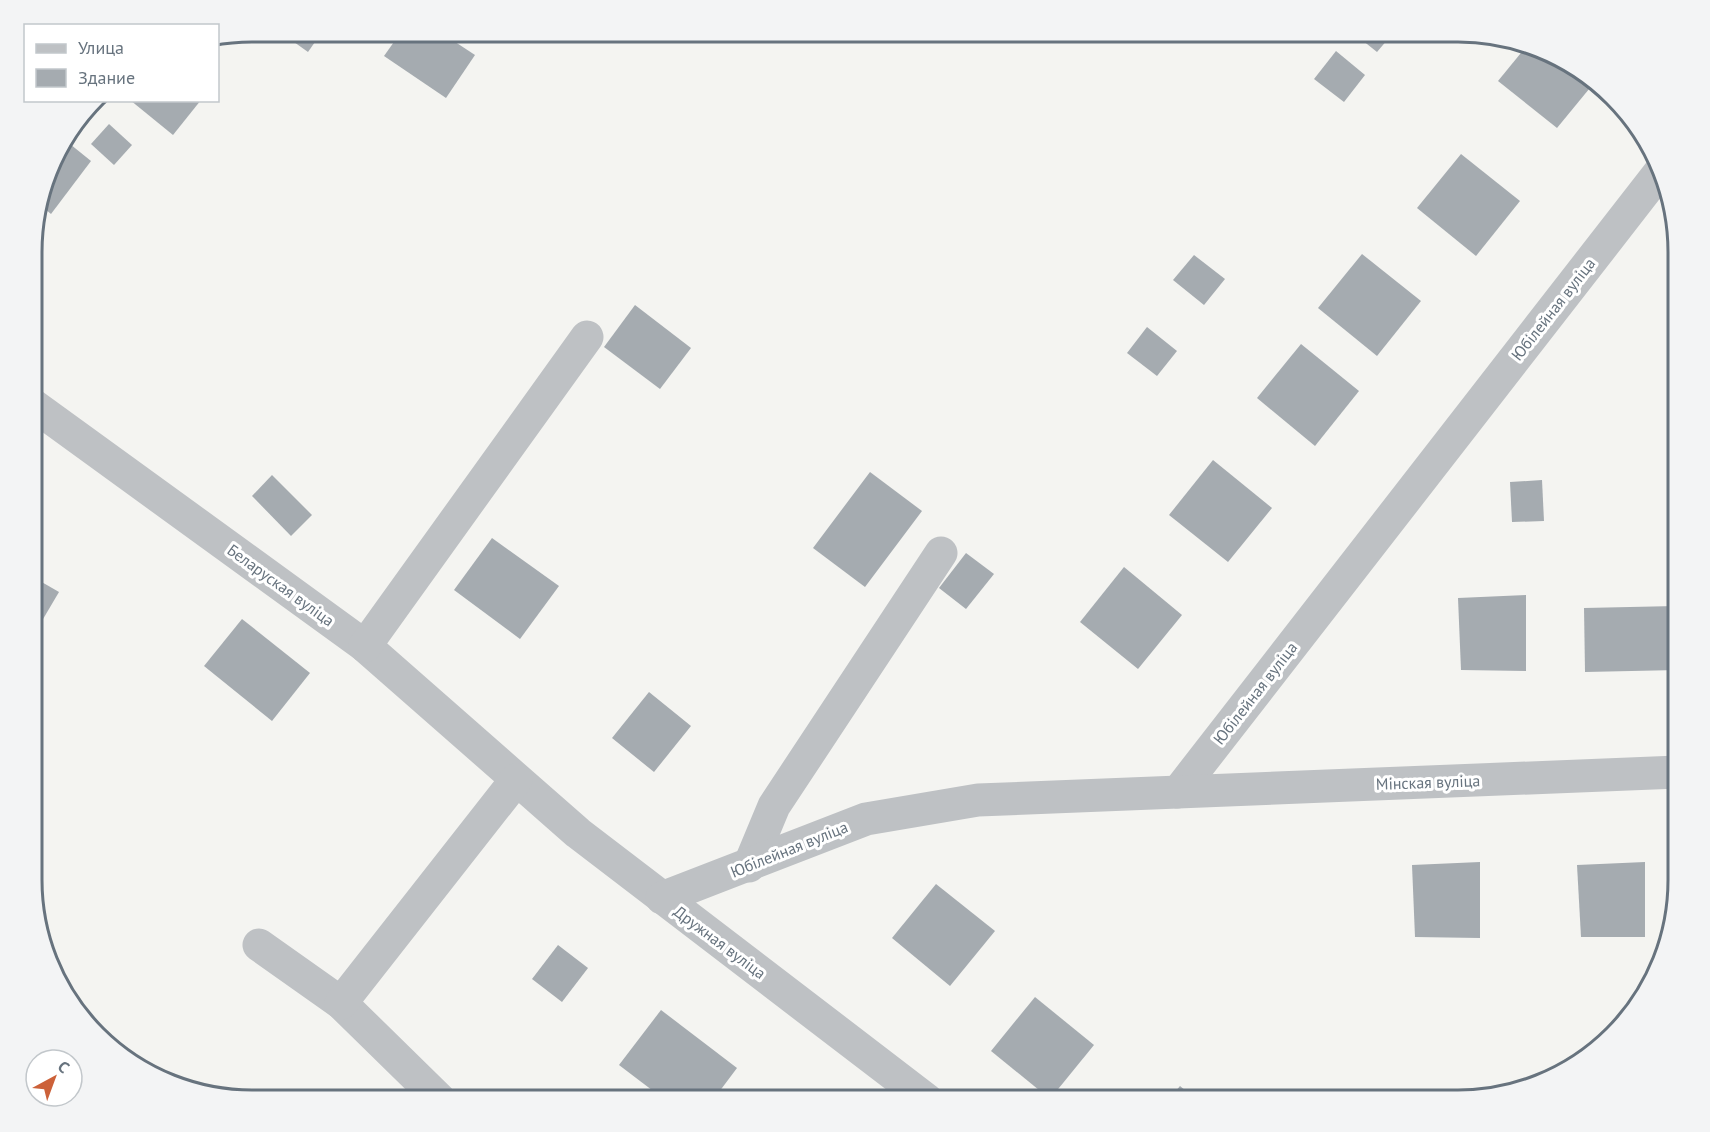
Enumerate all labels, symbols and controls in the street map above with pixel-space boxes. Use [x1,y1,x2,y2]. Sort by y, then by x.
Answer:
legend [24,24,219,102]
text: Улица [78,36,124,59]
text: Здание [78,66,135,89]
street label: Юбілейная вуліца [1507,254,1599,364]
street label: Беларуская вуліца [224,539,338,631]
street label: Юбілейная вуліца [1209,638,1301,748]
street label: Мінская вуліца [1375,770,1481,794]
street label: Юбілейная вуліца [727,816,851,882]
street label: Дружная вуліца [670,901,770,983]
north arrow [24,1048,84,1108]
text: С [54,1056,74,1077]

